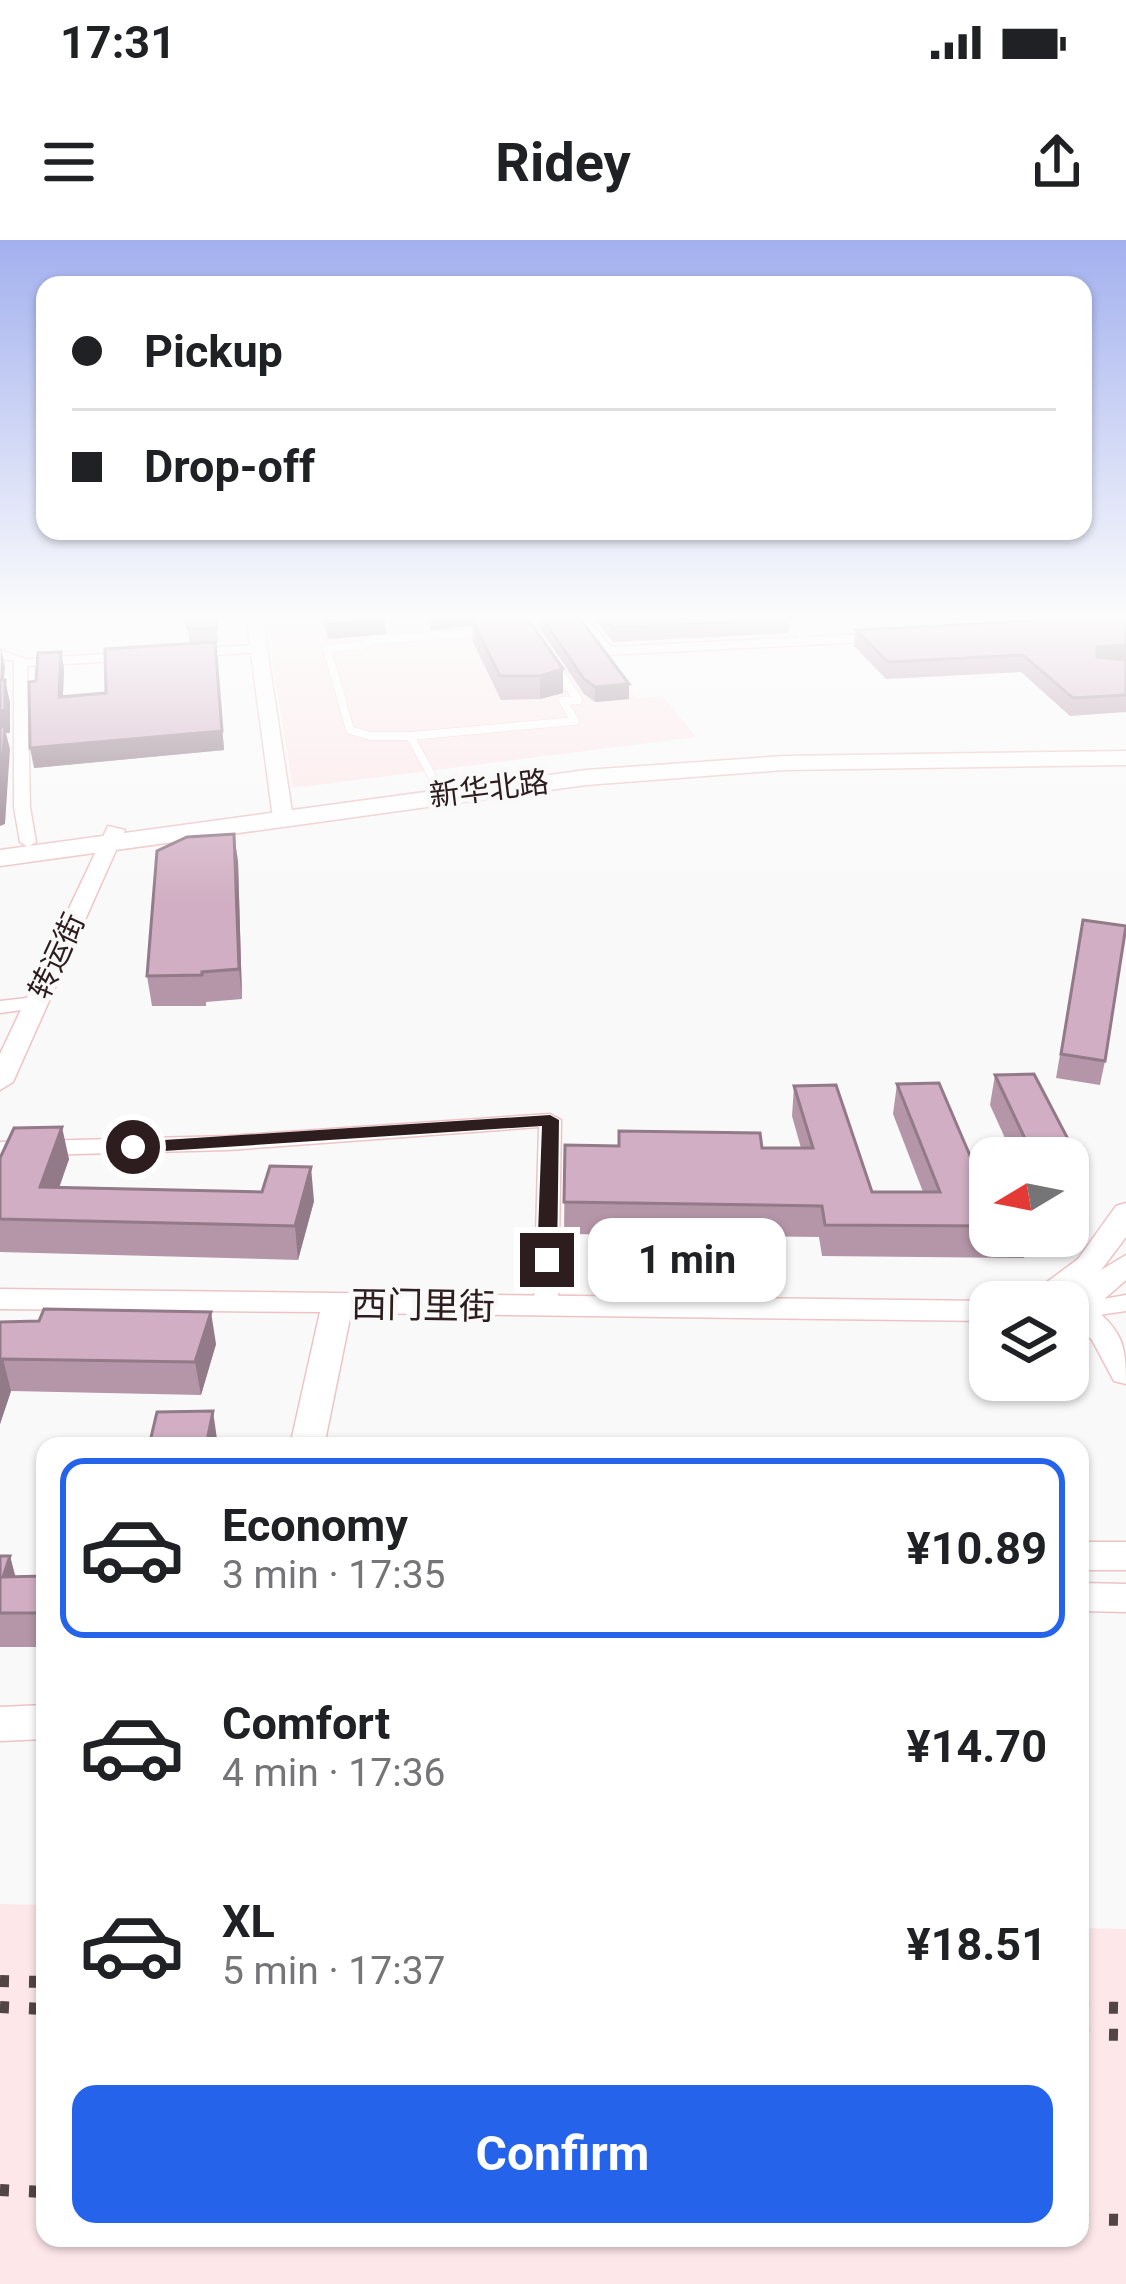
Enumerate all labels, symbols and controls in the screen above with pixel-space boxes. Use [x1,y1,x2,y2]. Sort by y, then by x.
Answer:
text: 17:31 [60,16,176,69]
icon: menu [36,129,102,195]
icon: share [1024,129,1090,195]
text: Ridey [495,131,631,194]
text: Pickup [144,325,283,378]
text: Drop-off [144,440,315,493]
street label: 新华北路 [427,764,551,813]
street label: 转运街 [22,908,91,1004]
route start [106,1120,160,1174]
north arrow [969,1137,1089,1257]
map controls [969,1137,1089,1401]
callout: 1 min [589,1218,787,1302]
route end [520,1233,574,1287]
text: 1 min [638,1237,736,1283]
button: layers [969,1281,1089,1401]
street label: 西门里街 [351,1284,495,1328]
icon: car [78,1494,186,1602]
text: Economy [222,1499,408,1552]
text: ¥10.89 [907,1522,1047,1575]
text: 3 min · 17:35 [222,1552,445,1598]
icon: car [78,1692,186,1800]
text: Comfort [222,1697,390,1750]
text: ¥14.70 [907,1720,1047,1773]
text: 4 min · 17:36 [222,1750,445,1796]
icon: car [78,1890,186,1998]
text: XL [222,1895,275,1948]
text: ¥18.51 [907,1918,1047,1971]
text: 5 min · 17:37 [222,1948,445,1994]
button: Confirm [72,2085,1053,2223]

